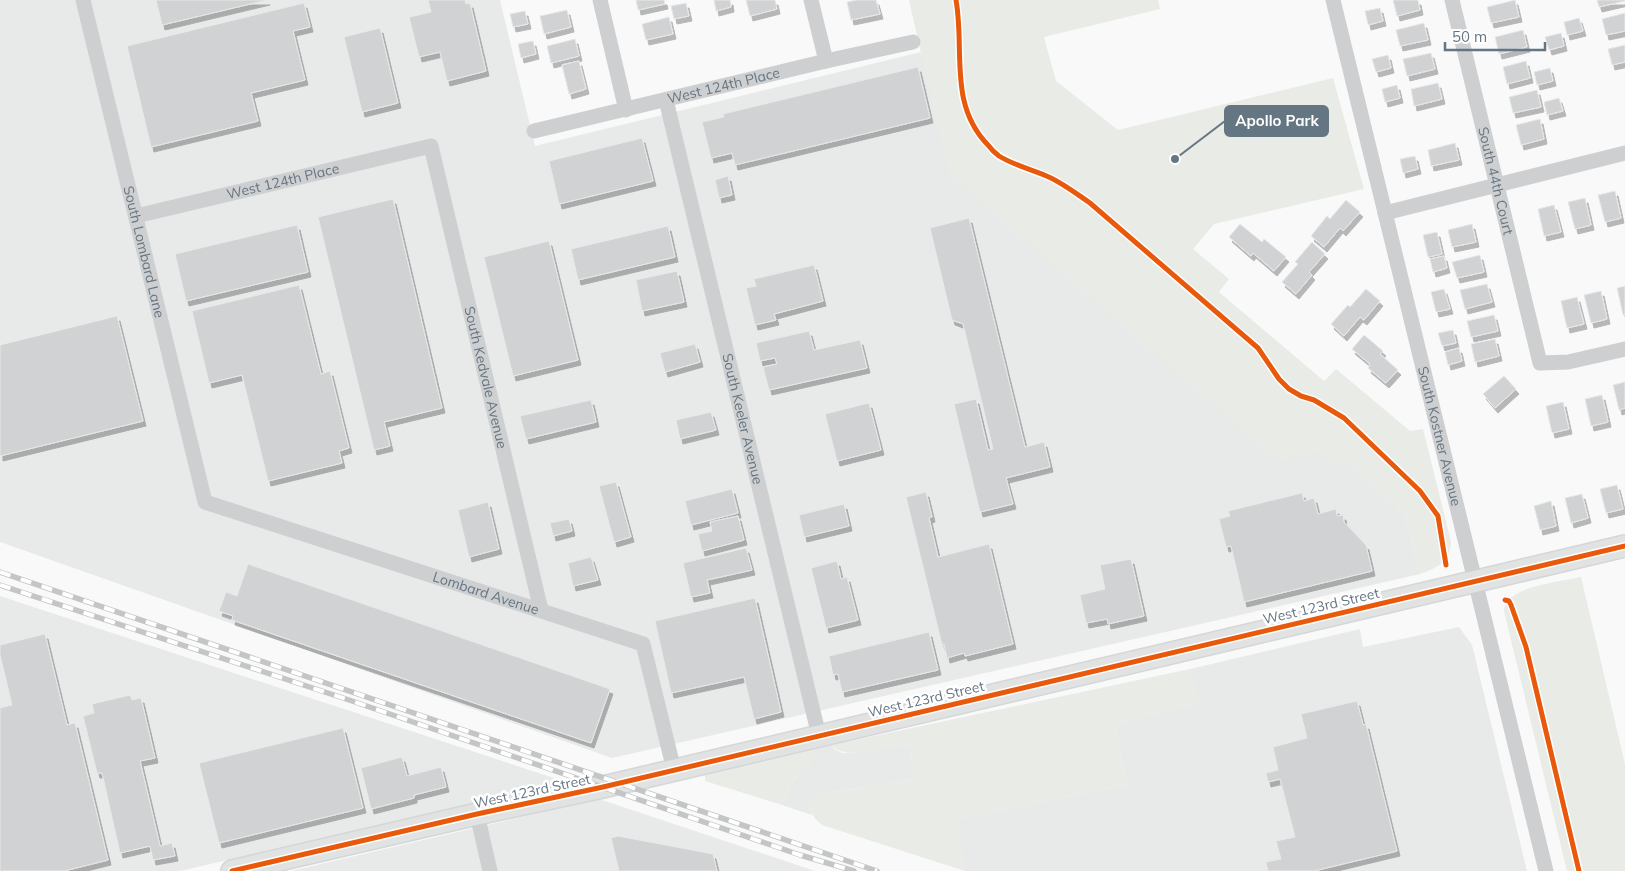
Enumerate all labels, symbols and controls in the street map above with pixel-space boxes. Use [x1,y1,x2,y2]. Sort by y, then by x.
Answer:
scale bar [1445,20,1545,52]
text: 50 m [1452,27,1487,46]
street label: West 124th Place [666,63,782,108]
callout: Apollo Park [1225,106,1328,136]
text: Apollo Park [1235,111,1319,130]
street label: South 44th Court [1474,125,1518,237]
street label: West 124th Place [225,159,341,203]
street label: South Lombard Lane [119,184,169,319]
street label: South Kedvale Avenue [460,305,511,450]
street label: South Keeler Avenue [718,352,767,486]
street label: South Kostner Avenue [1414,364,1465,508]
street label: Lombard Avenue [431,567,541,619]
street label: West 123rd Street [1261,584,1381,628]
street label: West 123rd Street [866,677,986,721]
street label: West 123rd Street [472,770,592,812]

